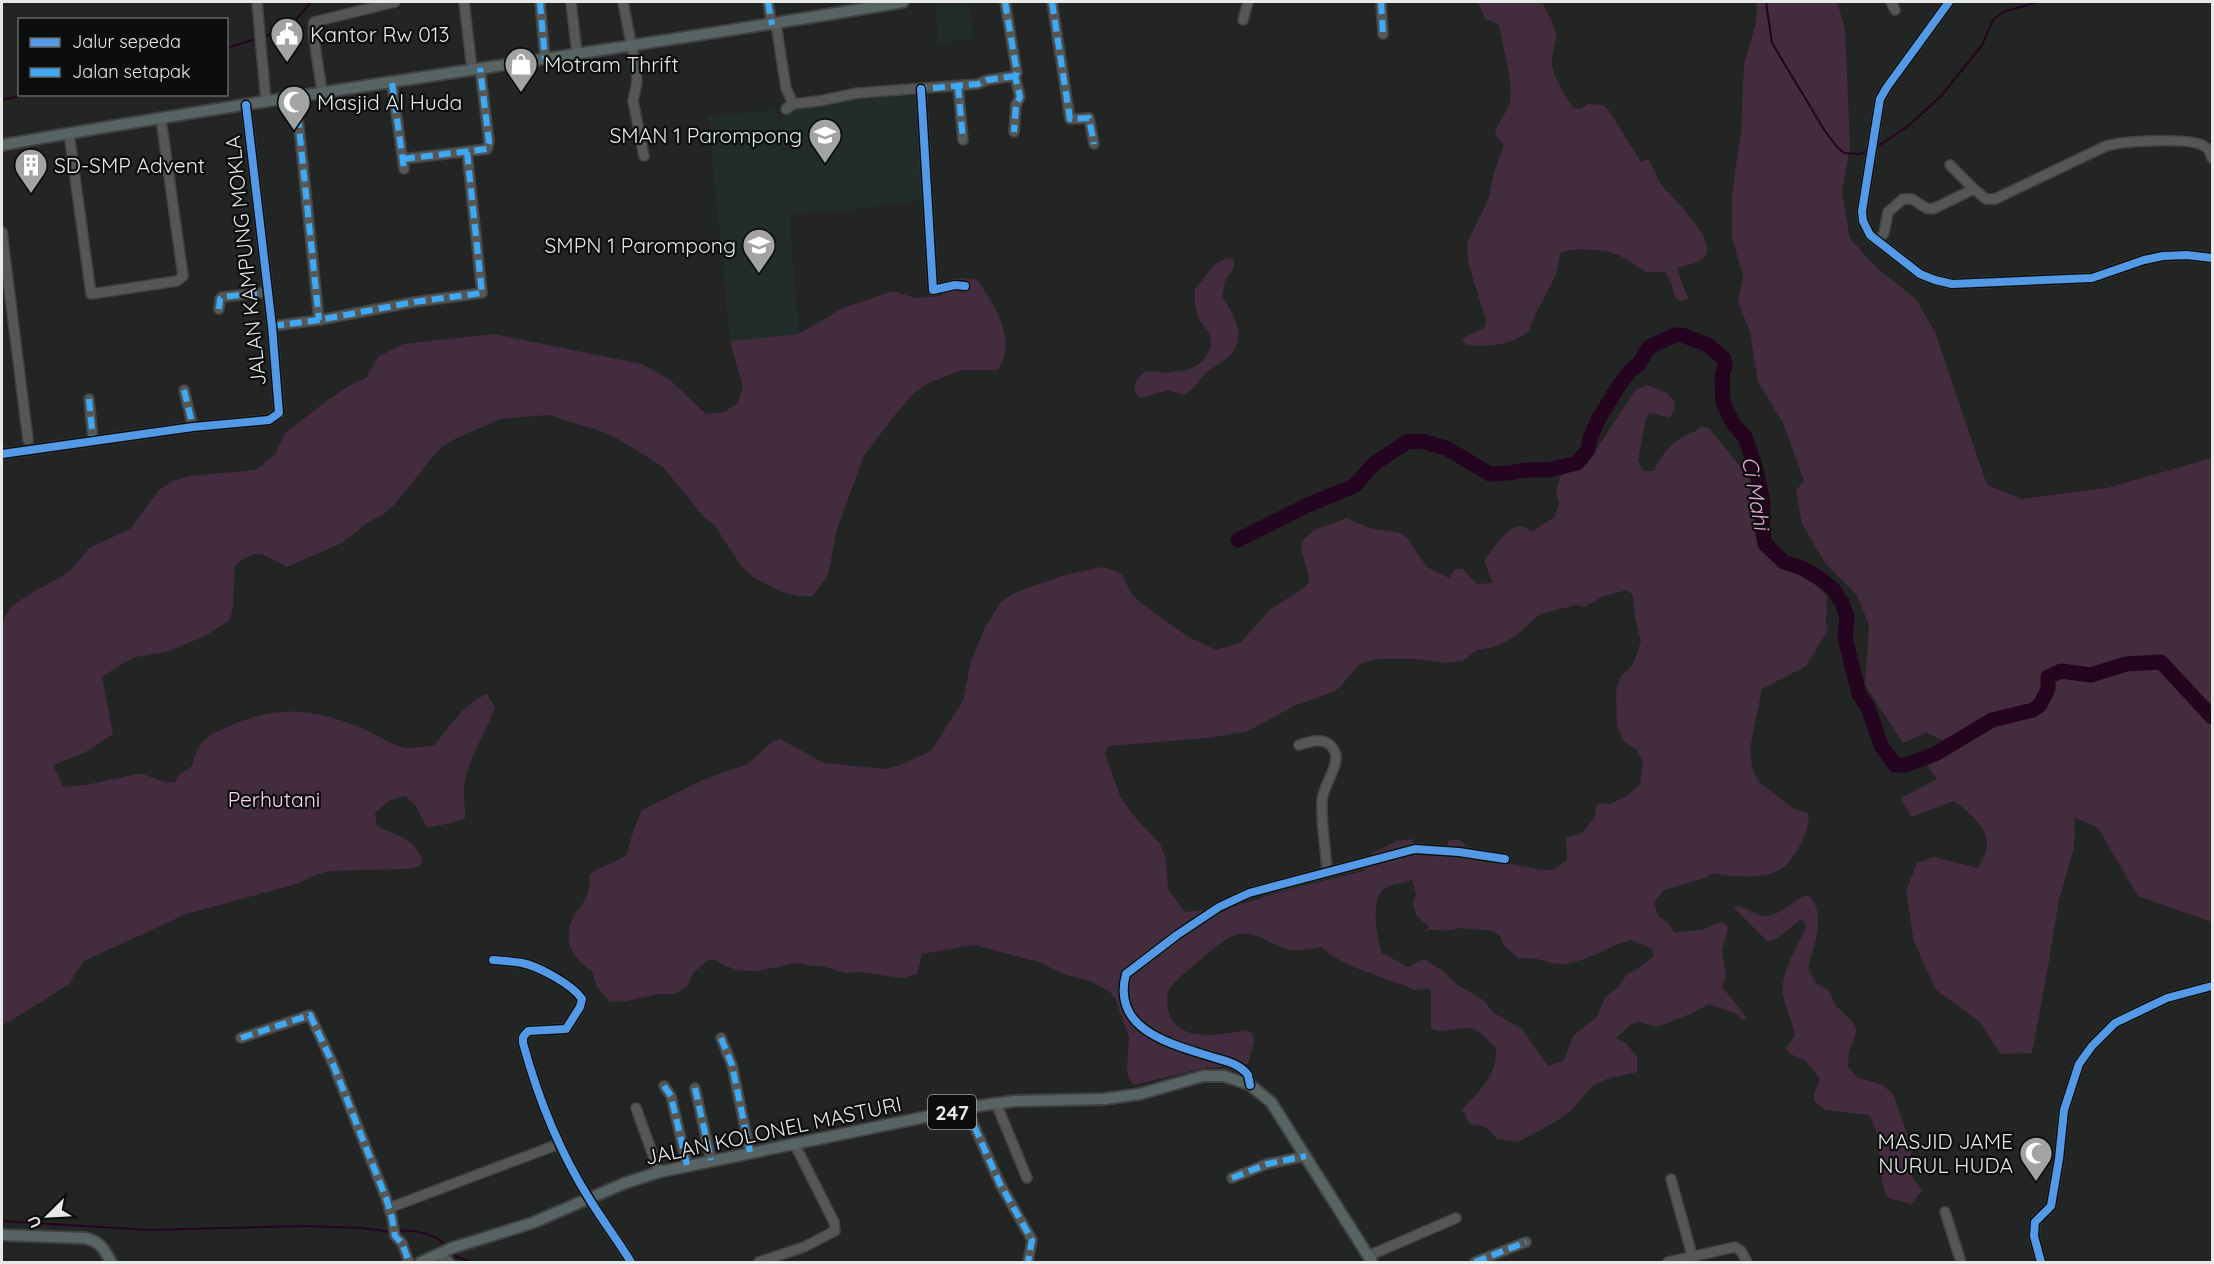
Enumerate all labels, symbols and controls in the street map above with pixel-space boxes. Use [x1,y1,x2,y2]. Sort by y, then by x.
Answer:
public building icon: Kantor Rw 013 [269,16,305,63]
legend [18,18,228,96]
place label: Kantor Rw 013 [310,21,449,47]
text: Jalur sepeda [72,30,181,53]
shop icon: Motram Thrift [503,46,539,93]
place label: Motram Thrift [544,51,679,77]
text: Jalan setapak [72,60,191,83]
mosque icon: Masjid Al Huda [276,84,312,131]
place label: Masjid Al Huda [317,89,462,115]
school or university icon: SMAN 1 Parompong [807,117,843,164]
place label: SMAN 1 Parompong [609,122,802,148]
street label: JALAN KAMPUNG MOKLA [219,134,271,388]
building icon: SD-SMP Advent [13,147,49,194]
place label: SD-SMP Advent [54,152,205,178]
school or university icon: SMPN 1 Parompong [741,227,777,274]
place label: SMPN 1 Parompong [545,232,736,258]
water label: Ci Mahi [1736,454,1777,534]
park label: Perhutani [228,786,320,812]
street label: JALAN KOLONEL MASTURI [642,1090,904,1170]
road number: 247 [928,1095,976,1129]
place label: MASJID JAME NURUL HUDA [1878,1128,2013,1178]
mosque icon: MASJID JAME NURUL HUDA [2018,1135,2054,1182]
north arrow [18,1186,78,1246]
text: U [23,1213,46,1231]

